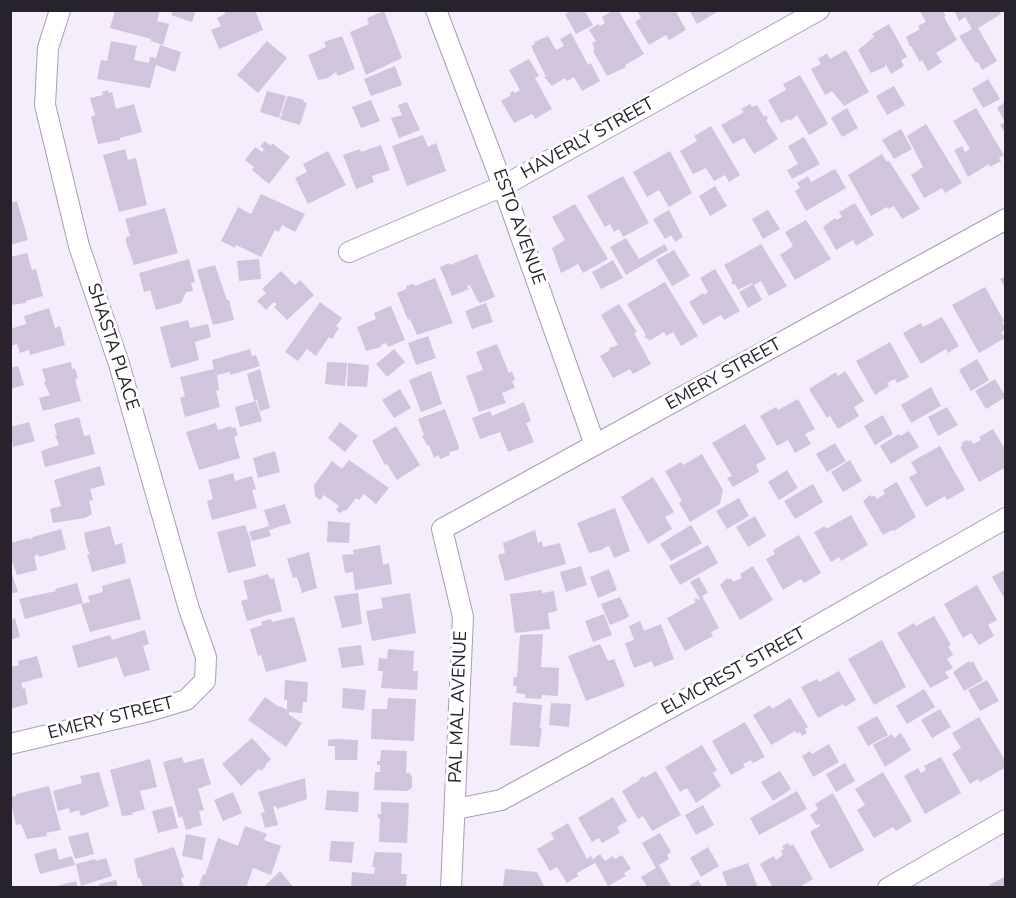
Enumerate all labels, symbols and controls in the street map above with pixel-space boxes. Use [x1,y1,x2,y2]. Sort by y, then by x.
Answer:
street label: HAVERLY STREET [518,93,658,185]
street label: ESTO AVENUE [487,166,549,288]
street label: SHASTA PLACE [81,281,143,413]
street label: EMERY STREET [662,334,786,416]
street label: ELMCREST STREET [658,623,810,721]
street label: PAL MAL AVENUE [446,630,472,784]
street label: EMERY STREET [46,693,176,745]

